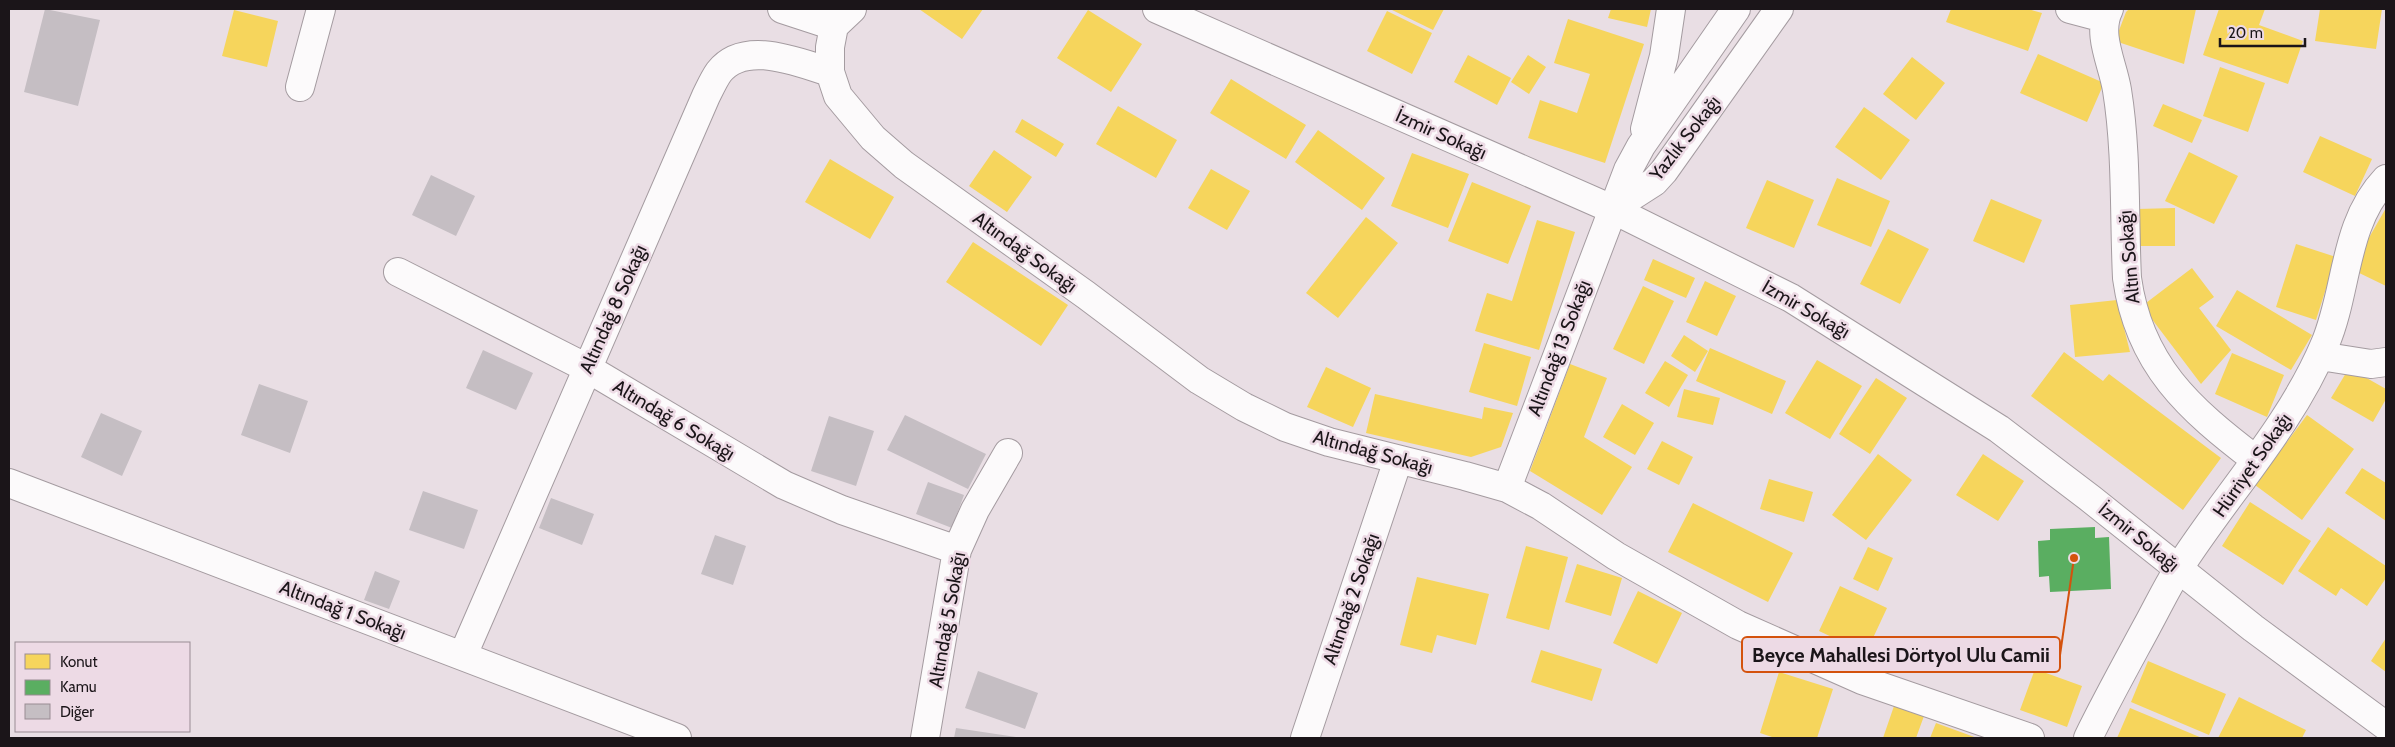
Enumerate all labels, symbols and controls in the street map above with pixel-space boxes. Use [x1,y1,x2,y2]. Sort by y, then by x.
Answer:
scale bar [2220,15,2305,47]
text: 20 m [2228,24,2263,42]
street label: Yazlık Sokağı [1644,91,1725,186]
street label: İzmir Sokağı [1392,104,1490,164]
street label: Altındağ Sokağı [968,207,1082,297]
street label: Altın Sokağı [2113,209,2145,305]
street label: Altındağ 8 Sokağı [574,241,652,377]
street label: İzmir Sokağı [1758,275,1854,343]
street label: Altındağ 13 Sokağı [1523,277,1595,419]
street label: Altındağ 6 Sokağı [609,375,739,465]
street label: Hürriyet Sokağı [2208,409,2296,521]
street label: Altındağ Sokağı [1311,425,1435,479]
street label: İzmir Sokağı [2094,497,2184,577]
street label: Altındağ 2 Sokağı [1318,530,1384,668]
street label: Altındağ 5 Sokağı [924,550,970,690]
street label: Altındağ 1 Sokağı [277,575,409,645]
callout: Beyce Mahallesi Dörtyol Ulu Camii [1742,637,2060,672]
legend [15,642,190,732]
text: Beyce Mahallesi Dörtyol Ulu Camii [1752,643,2050,667]
text: Konut [60,653,98,671]
text: Kamu [60,678,97,696]
text: Diğer [60,703,94,721]

